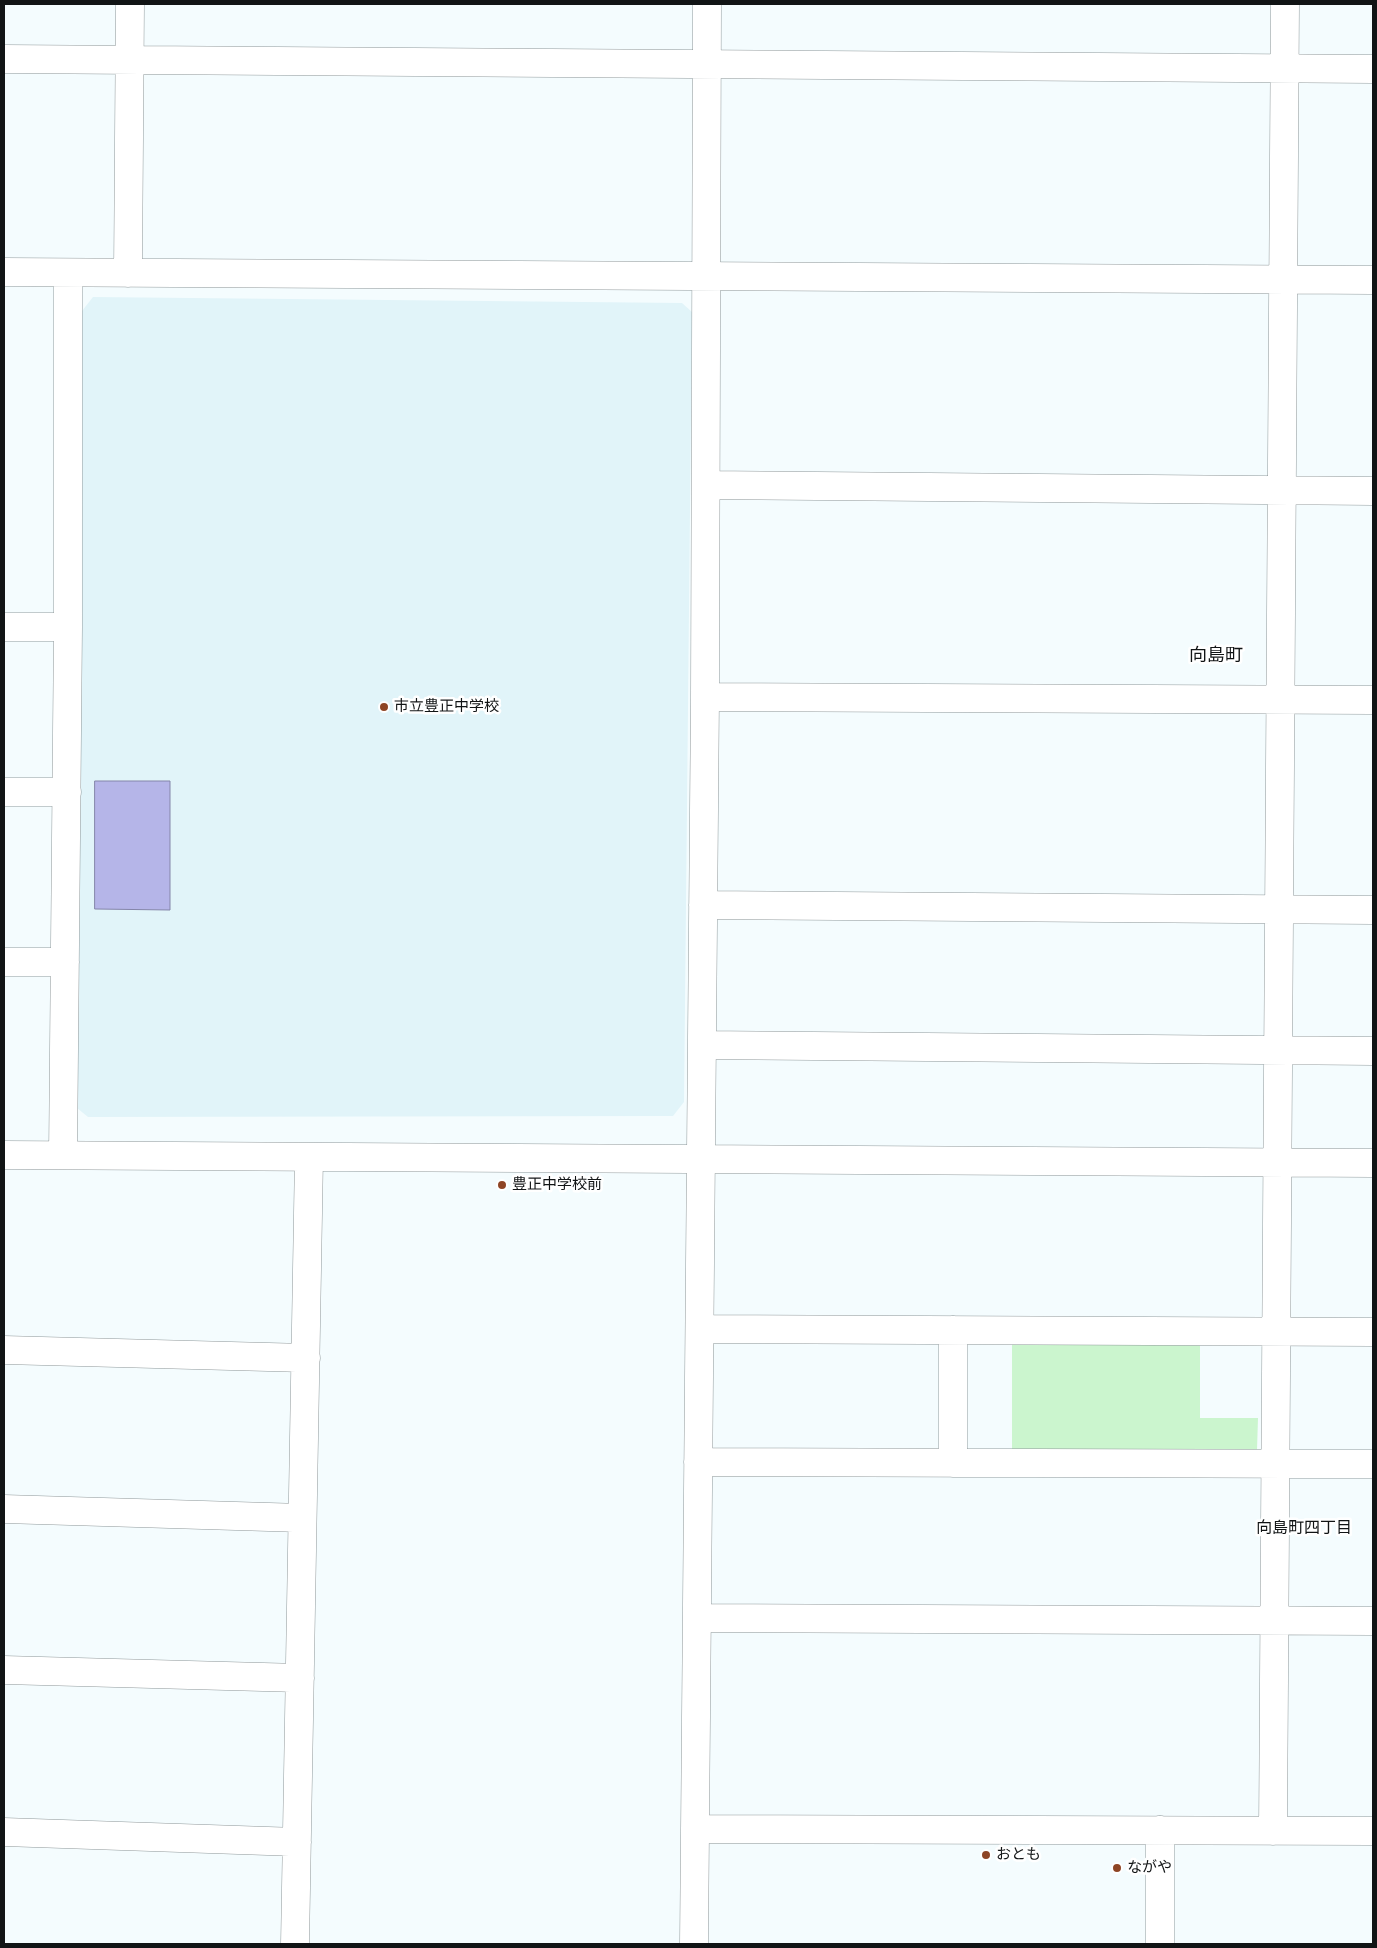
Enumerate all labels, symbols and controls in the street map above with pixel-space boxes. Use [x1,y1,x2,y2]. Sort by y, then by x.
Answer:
district label: 向島町 [1189,645,1243,667]
place label: 市立豊正中学校 [394,698,499,716]
marker: 市立豊正中学校 [378,701,390,713]
place label: 豊正中学校前 [512,1176,602,1194]
marker: 豊正中学校前 [496,1179,508,1191]
district label: 向島町四丁目 [1256,1519,1352,1539]
place label: おとも [996,1846,1041,1864]
marker: おとも [980,1849,992,1861]
place label: ながや [1127,1859,1172,1877]
marker: ながや [1111,1862,1123,1874]

